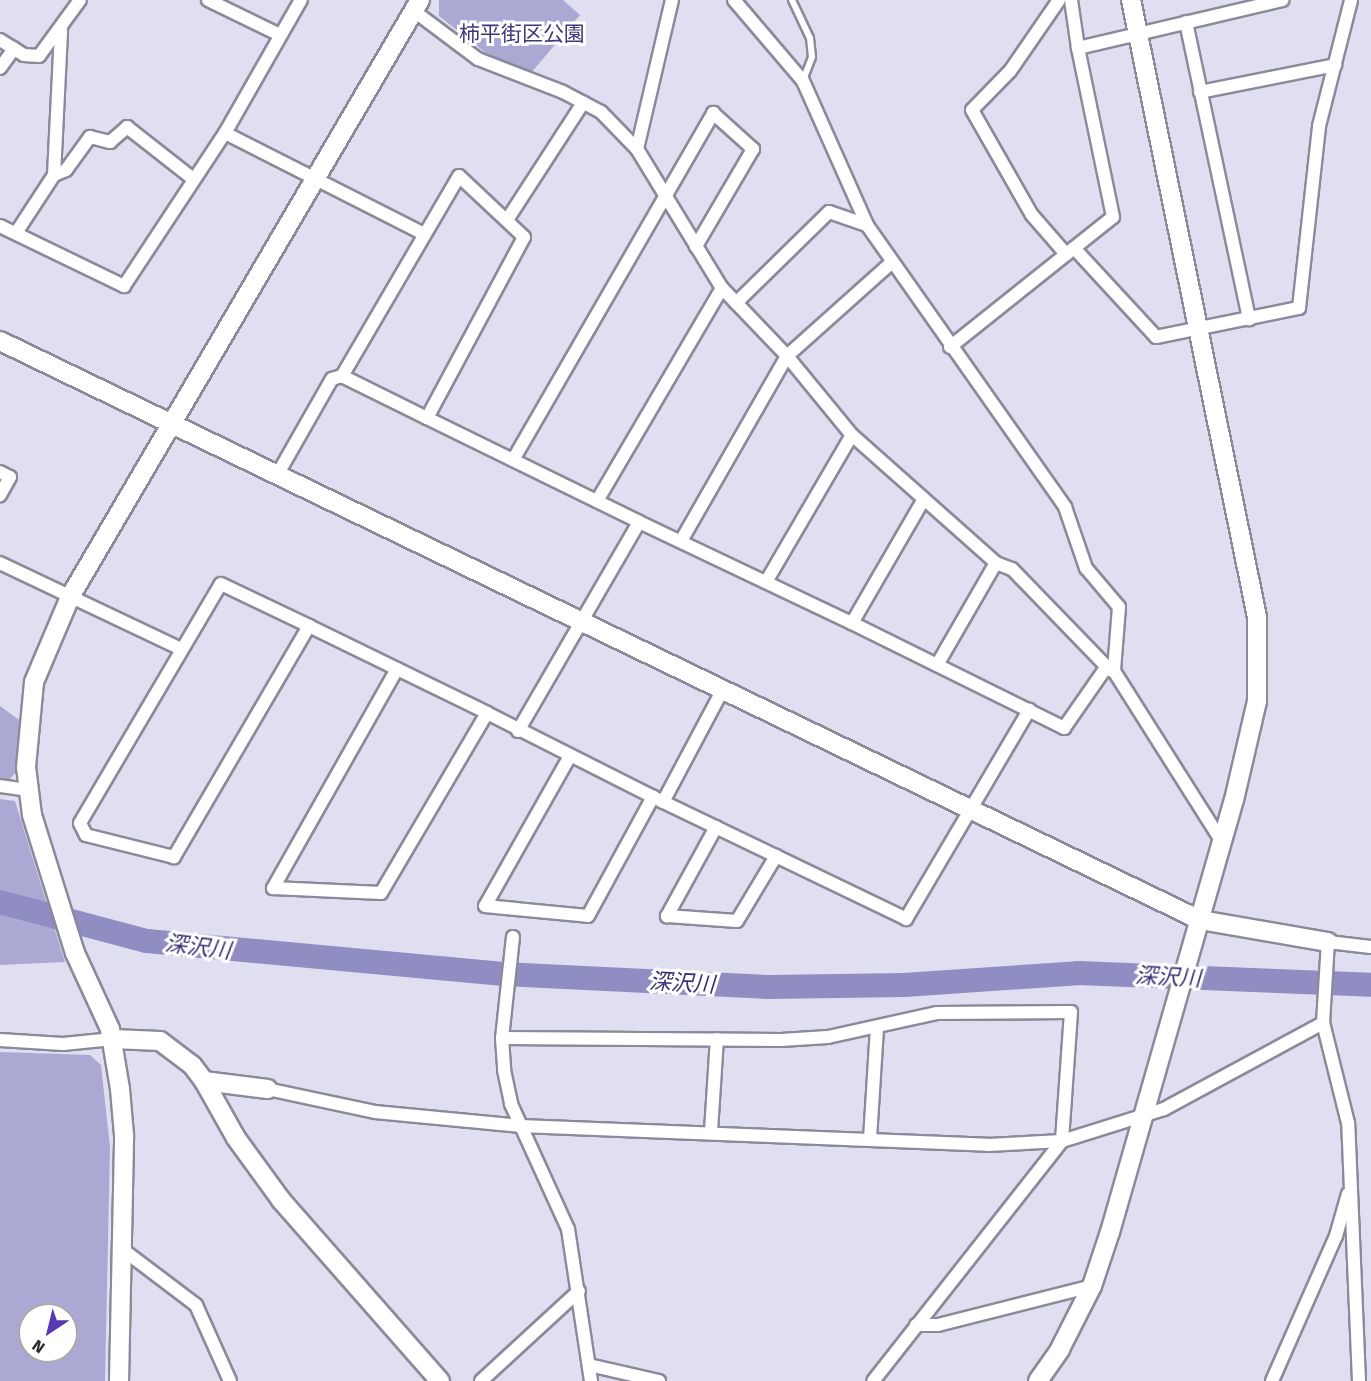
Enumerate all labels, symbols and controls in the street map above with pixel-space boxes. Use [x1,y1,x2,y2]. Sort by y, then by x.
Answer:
park label: 柿平街区公園 [459,21,585,47]
water label: 深沢川 [164,930,232,964]
water label: 深沢川 [1134,962,1202,992]
water label: 深沢川 [648,968,716,998]
north arrow [18,1303,78,1363]
text: N [29,1336,48,1357]

